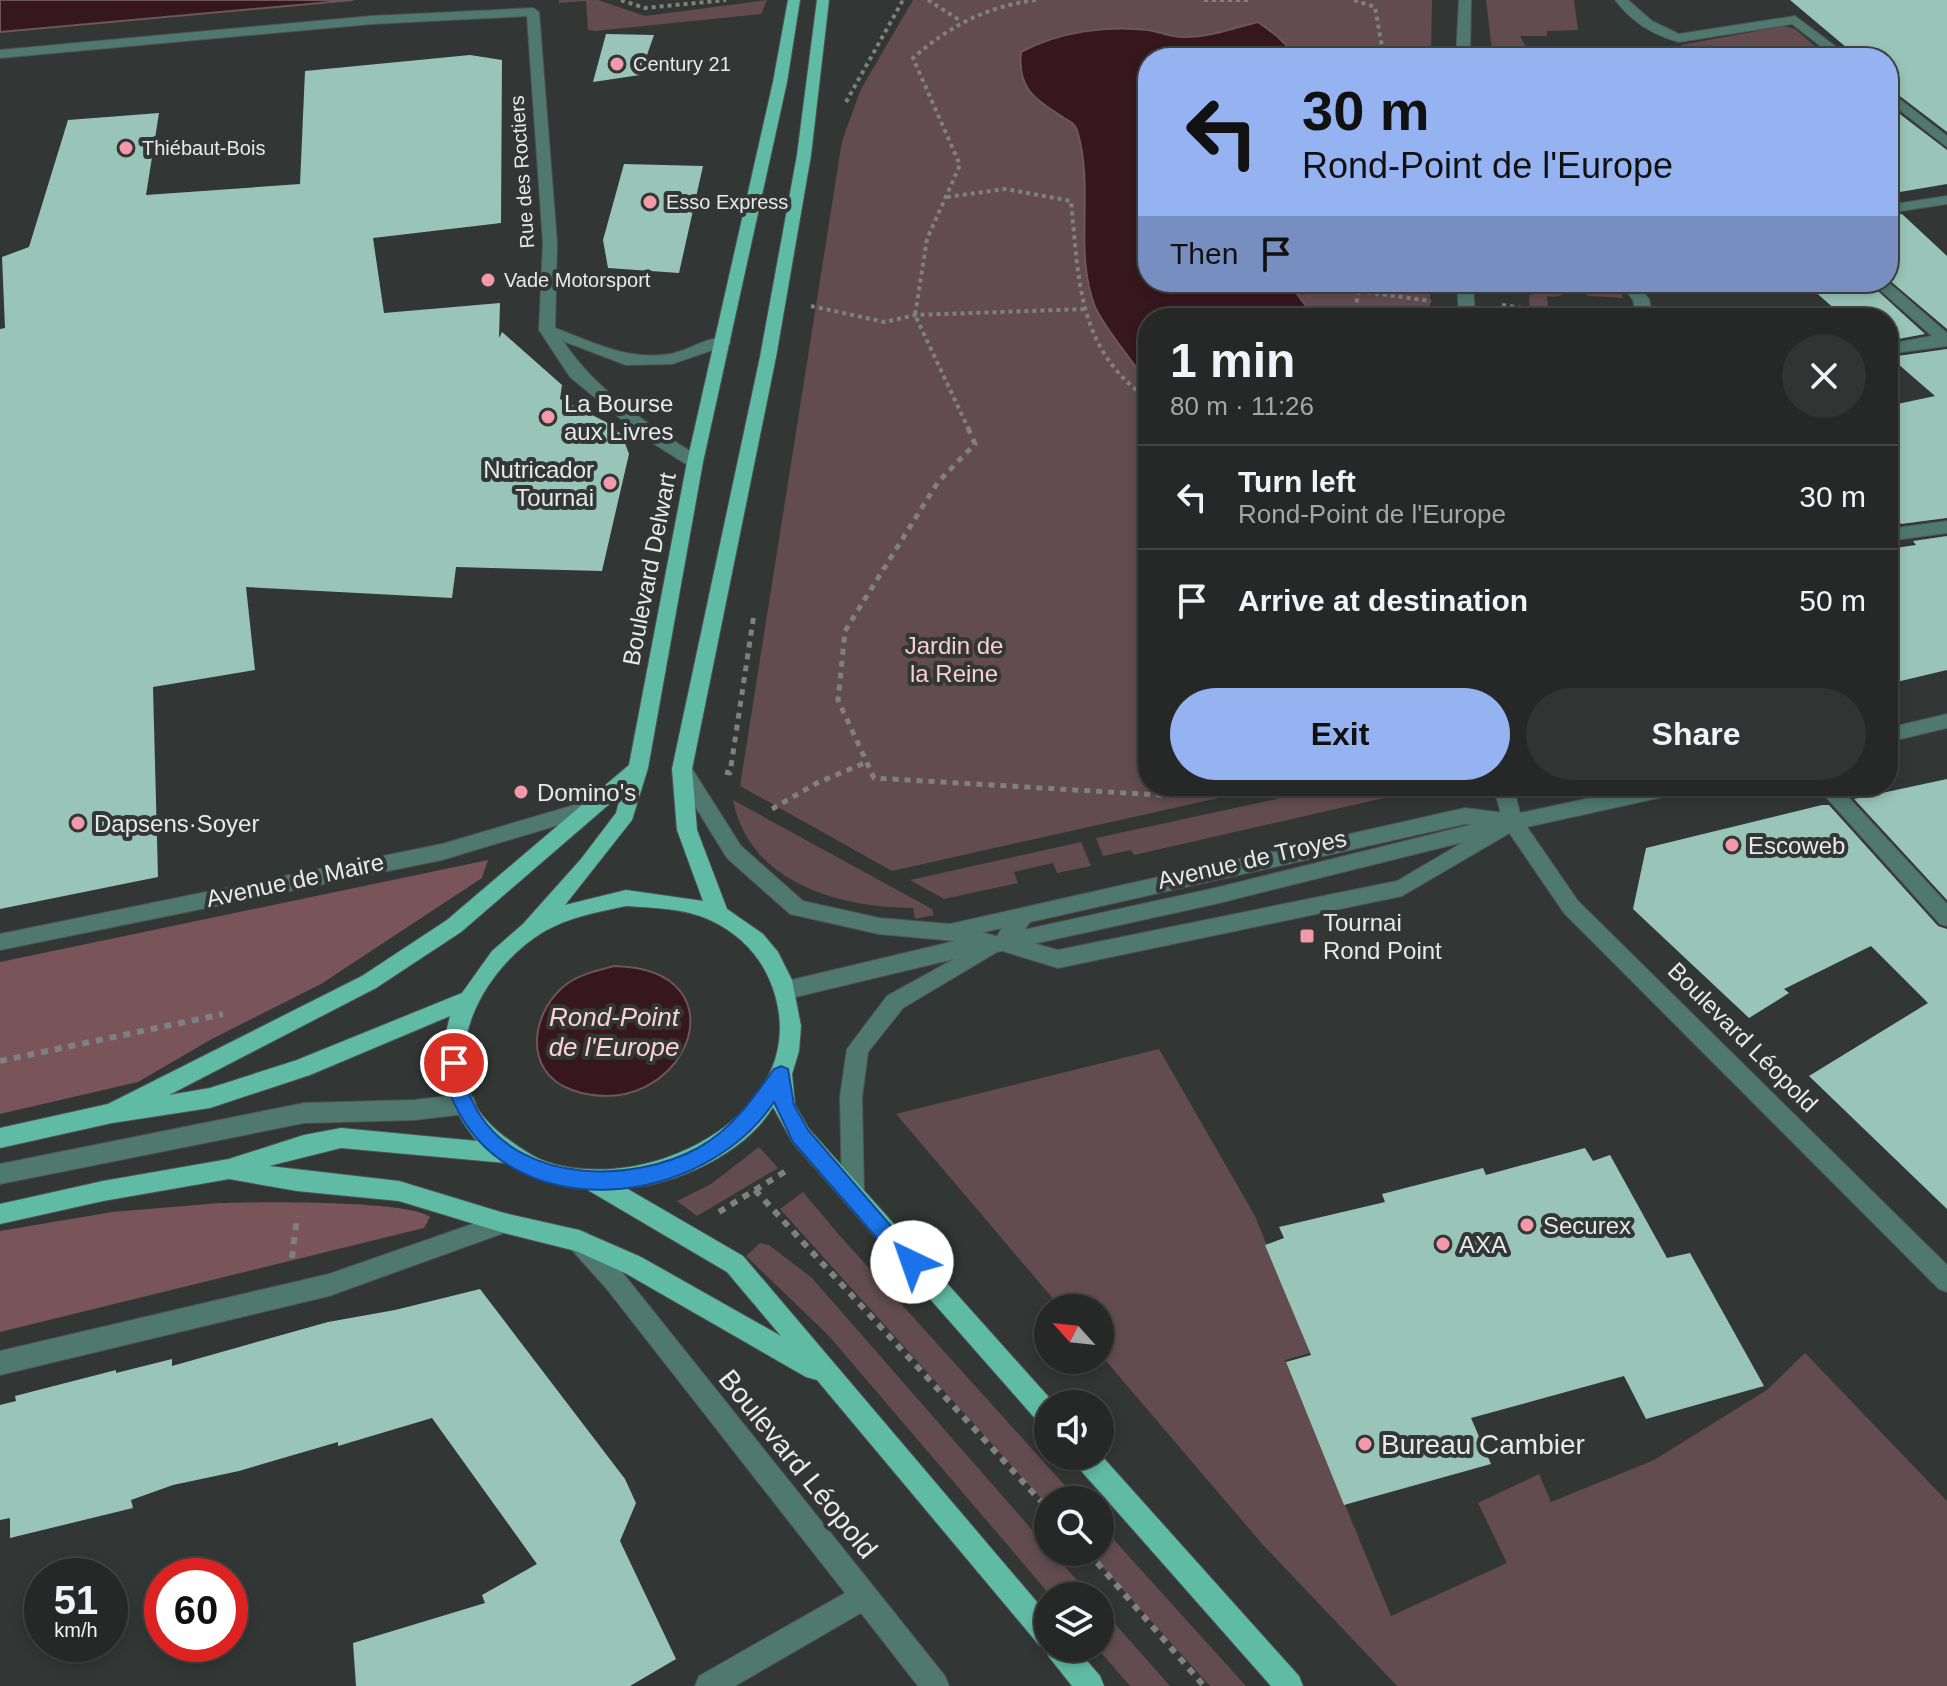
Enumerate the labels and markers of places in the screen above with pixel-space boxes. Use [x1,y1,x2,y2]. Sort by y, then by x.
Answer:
place label: Century 21 [633,53,731,75]
marker: Century 21 [608,55,626,73]
place label: Thiébaut-Bois [142,137,265,159]
marker: Thiébaut-Bois [117,139,135,157]
place label: Esso Express [666,191,788,213]
marker: Esso Express [641,193,659,211]
place label: Vade Motorsport [504,269,651,291]
marker: Vade Motorsport [479,271,497,289]
place label: La Bourse aux Livres [564,390,673,445]
marker: La Bourse aux Livres [539,408,557,426]
place label: Nutricador Tournai [483,456,594,511]
marker: Nutricador Tournai [601,474,619,492]
place label: Domino's [537,779,636,806]
marker: Domino's [512,783,530,801]
place label: Dapsens·Soyer [94,810,259,837]
marker: Dapsens·Soyer [69,814,87,832]
place label: Escoweb [1748,832,1845,859]
marker: Escoweb [1723,836,1741,854]
place label: Tournai Rond Point [1323,909,1442,964]
marker: Tournai Rond Point [1298,927,1316,945]
pin [420,1029,488,1097]
place label: Securex [1543,1212,1631,1239]
marker: Securex [1518,1216,1536,1234]
place label: AXA [1459,1231,1507,1258]
marker: AXA [1434,1235,1452,1253]
place label: Bureau Cambier [1381,1429,1585,1460]
marker: Bureau Cambier [1356,1435,1374,1453]

